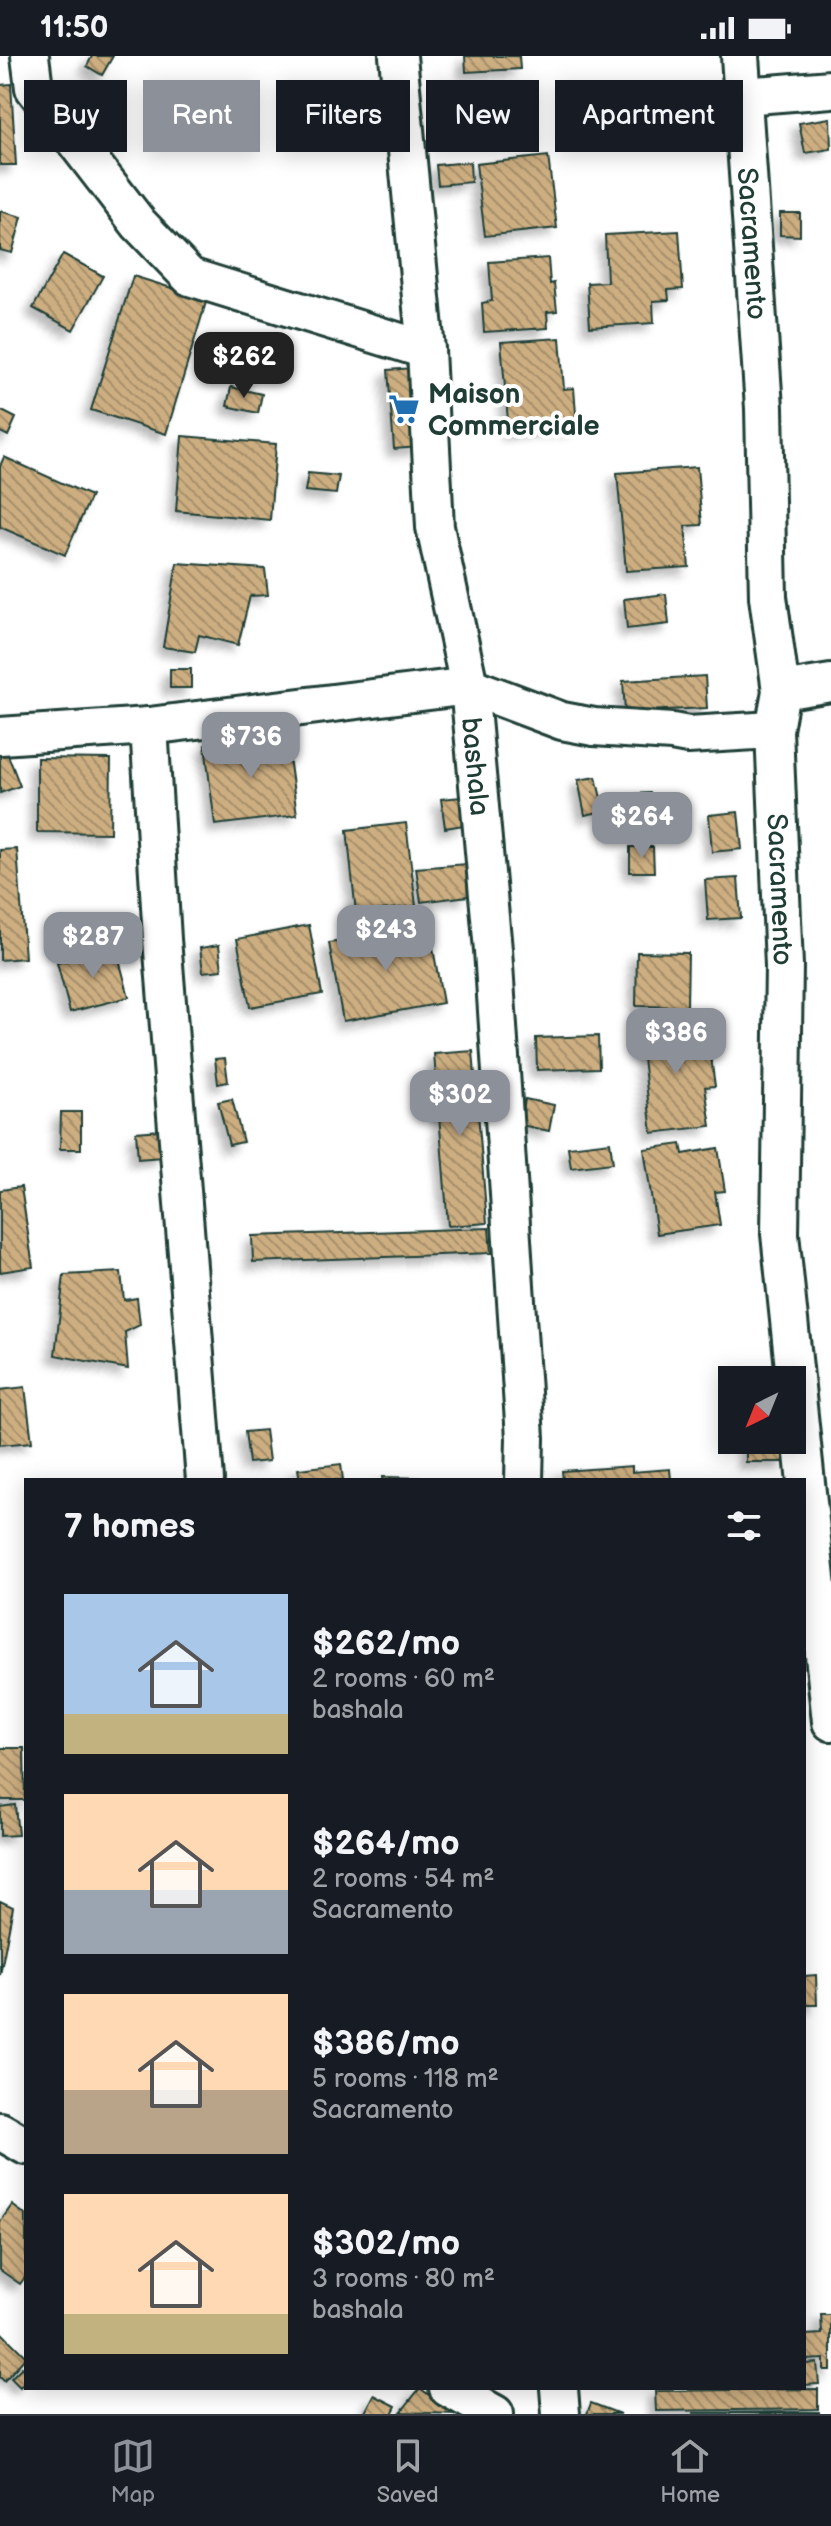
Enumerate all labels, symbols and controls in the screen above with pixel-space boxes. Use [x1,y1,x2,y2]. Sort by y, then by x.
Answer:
text: 11:50 [40,10,108,46]
chip: Buy [24,80,127,152]
chip: Rent [143,80,260,152]
chip: Filters [276,80,410,152]
chip: New [426,80,539,152]
chip: Apartment [555,80,743,152]
street label: Sacramento [730,167,773,321]
pin: $262 [197,332,291,400]
text: $262 [212,342,276,373]
place label: Maison Commerciale [428,378,600,443]
supermarket icon: Maison Commerciale [387,392,421,426]
pin: $736 [204,712,298,780]
street label: bashala [454,716,496,817]
text: $736 [220,722,282,753]
pin: $264 [595,792,689,860]
text: $264 [610,802,674,833]
street label: Sacramento [760,813,799,966]
pin: $243 [339,905,433,973]
pin: $287 [46,912,140,980]
text: $243 [355,915,417,946]
text: $287 [62,922,124,953]
pin: $386 [629,1008,723,1076]
text: $386 [644,1018,708,1049]
pin: $302 [413,1070,507,1138]
text: $302 [428,1080,492,1111]
north arrow [718,1366,806,1454]
map controls [718,1366,806,1454]
icon: filters [722,1504,766,1548]
text: 7 homes [64,1506,195,1547]
text: $262/mo [312,1623,460,1664]
icon: home [128,1626,224,1722]
text: 2 rooms · 60 m² [312,1664,495,1695]
text: bashala [312,1695,404,1726]
text: $264/mo [312,1823,460,1864]
icon: home [128,1826,224,1922]
text: 2 rooms · 54 m² [312,1864,495,1895]
text: Sacramento [312,1895,453,1926]
text: $386/mo [312,2023,460,2064]
icon: home [128,2026,224,2122]
text: 5 rooms · 118 m² [312,2064,499,2095]
text: Sacramento [312,2095,453,2126]
text: $302/mo [312,2223,460,2264]
icon: home [128,2226,224,2322]
text: 3 rooms · 80 m² [312,2264,495,2295]
text: bashala [312,2295,404,2326]
tab: Map [111,2434,155,2509]
tab: Saved [377,2434,439,2509]
tab: Home [660,2434,720,2509]

